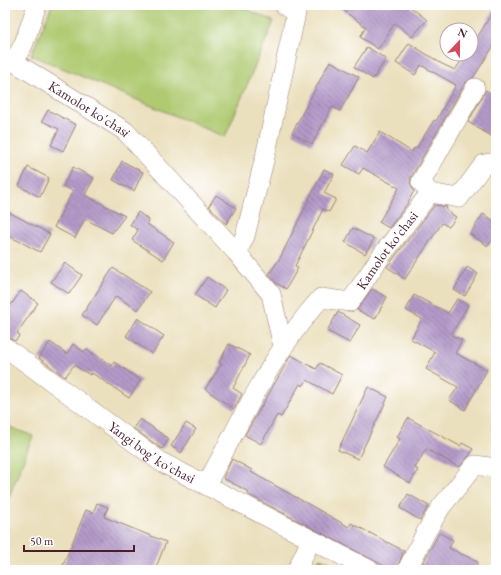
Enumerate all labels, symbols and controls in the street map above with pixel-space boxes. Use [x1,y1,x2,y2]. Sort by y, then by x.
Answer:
north arrow [439,22,479,62]
text: N [456,25,470,41]
street label: Kamolot ko'chasi [45,77,135,141]
street label: Kamolot ko'chasi [352,207,422,293]
street label: Yangi bog' ko'chasi [105,417,199,487]
scale bar [24,527,134,553]
text: 50 m [30,533,54,549]

